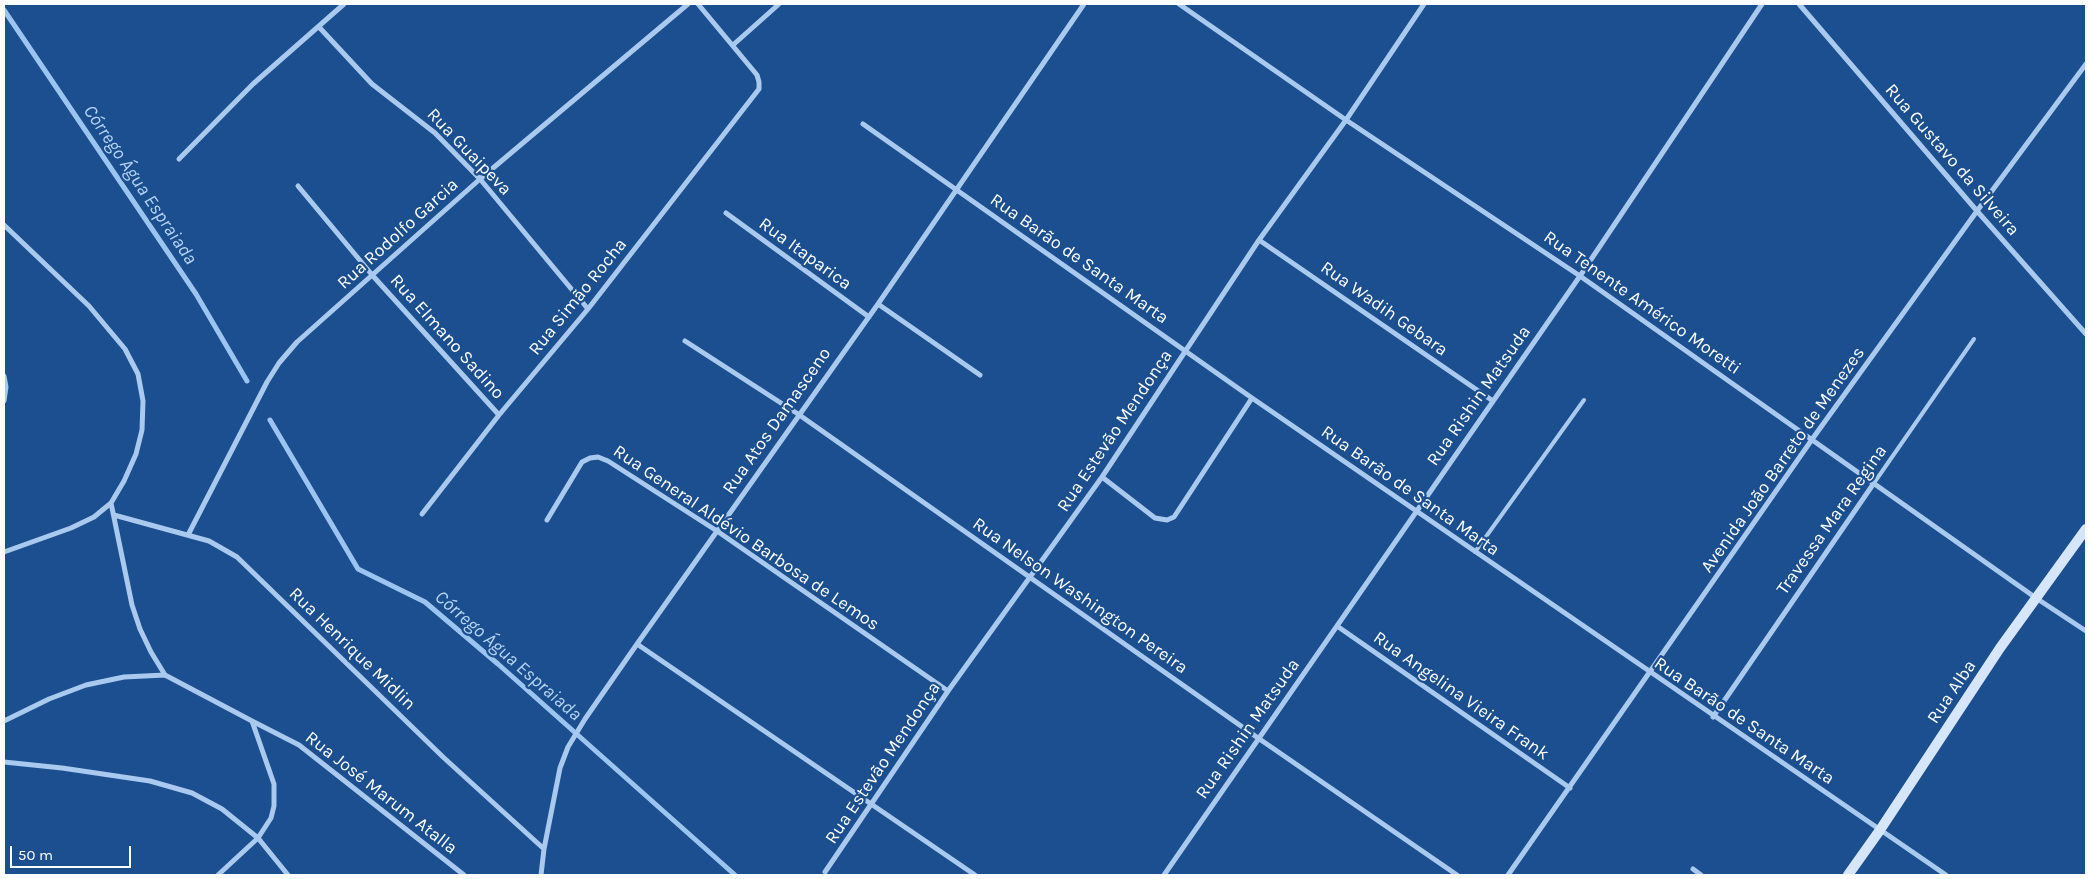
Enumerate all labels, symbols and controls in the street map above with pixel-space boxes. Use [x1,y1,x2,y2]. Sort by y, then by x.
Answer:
street label: Rua Gustavo da Silveira [1880,80,2024,240]
water label: Córrego Água Espraiada [78,101,202,269]
street label: Rua Guaipeva [422,104,516,200]
street label: Rua Rodolfo Garcia [333,174,463,294]
street label: Rua Barão de Santa Marta [986,189,1172,329]
street label: Rua Itaparica [754,213,856,295]
street label: Rua Tenente Américo Moretti [1539,227,1745,379]
street label: Rua Simão Rocha [524,234,632,360]
street label: Rua Wadih Gebara [1316,257,1452,361]
street label: Rua Elmano Sadino [385,270,509,404]
street label: Rua Rishin Matsuda [1422,322,1536,470]
street label: Avenida João Barreto de Menezes [1697,343,1869,577]
street label: Rua Atos Damasceno [718,344,836,498]
street label: Rua Estevão Mendonça [1053,346,1177,516]
street label: Rua Barão de Santa Marta [1317,421,1503,561]
street label: Rua General Aldévio Barbosa de Lemos [609,441,883,635]
street label: Travessa Mara Regina [1772,441,1892,599]
street label: Rua Nelson Washington Pereira [968,513,1192,679]
street label: Rua Henrique Midlin [284,583,420,715]
water label: Córrego Água Espraiada [430,586,586,726]
street label: Rua Angelina Vieira Frank [1369,627,1553,765]
street label: Rua Barão de Santa Marta [1650,653,1838,789]
street label: Rua Rishin Matsuda [1191,655,1305,803]
street label: Rua Alba [1923,656,1981,728]
street label: Rua Estevão Mendonça [821,678,945,848]
street label: Rua José Marum Atalla [301,727,461,859]
scale bar [12,836,134,868]
text: 50 m [18,846,53,864]

